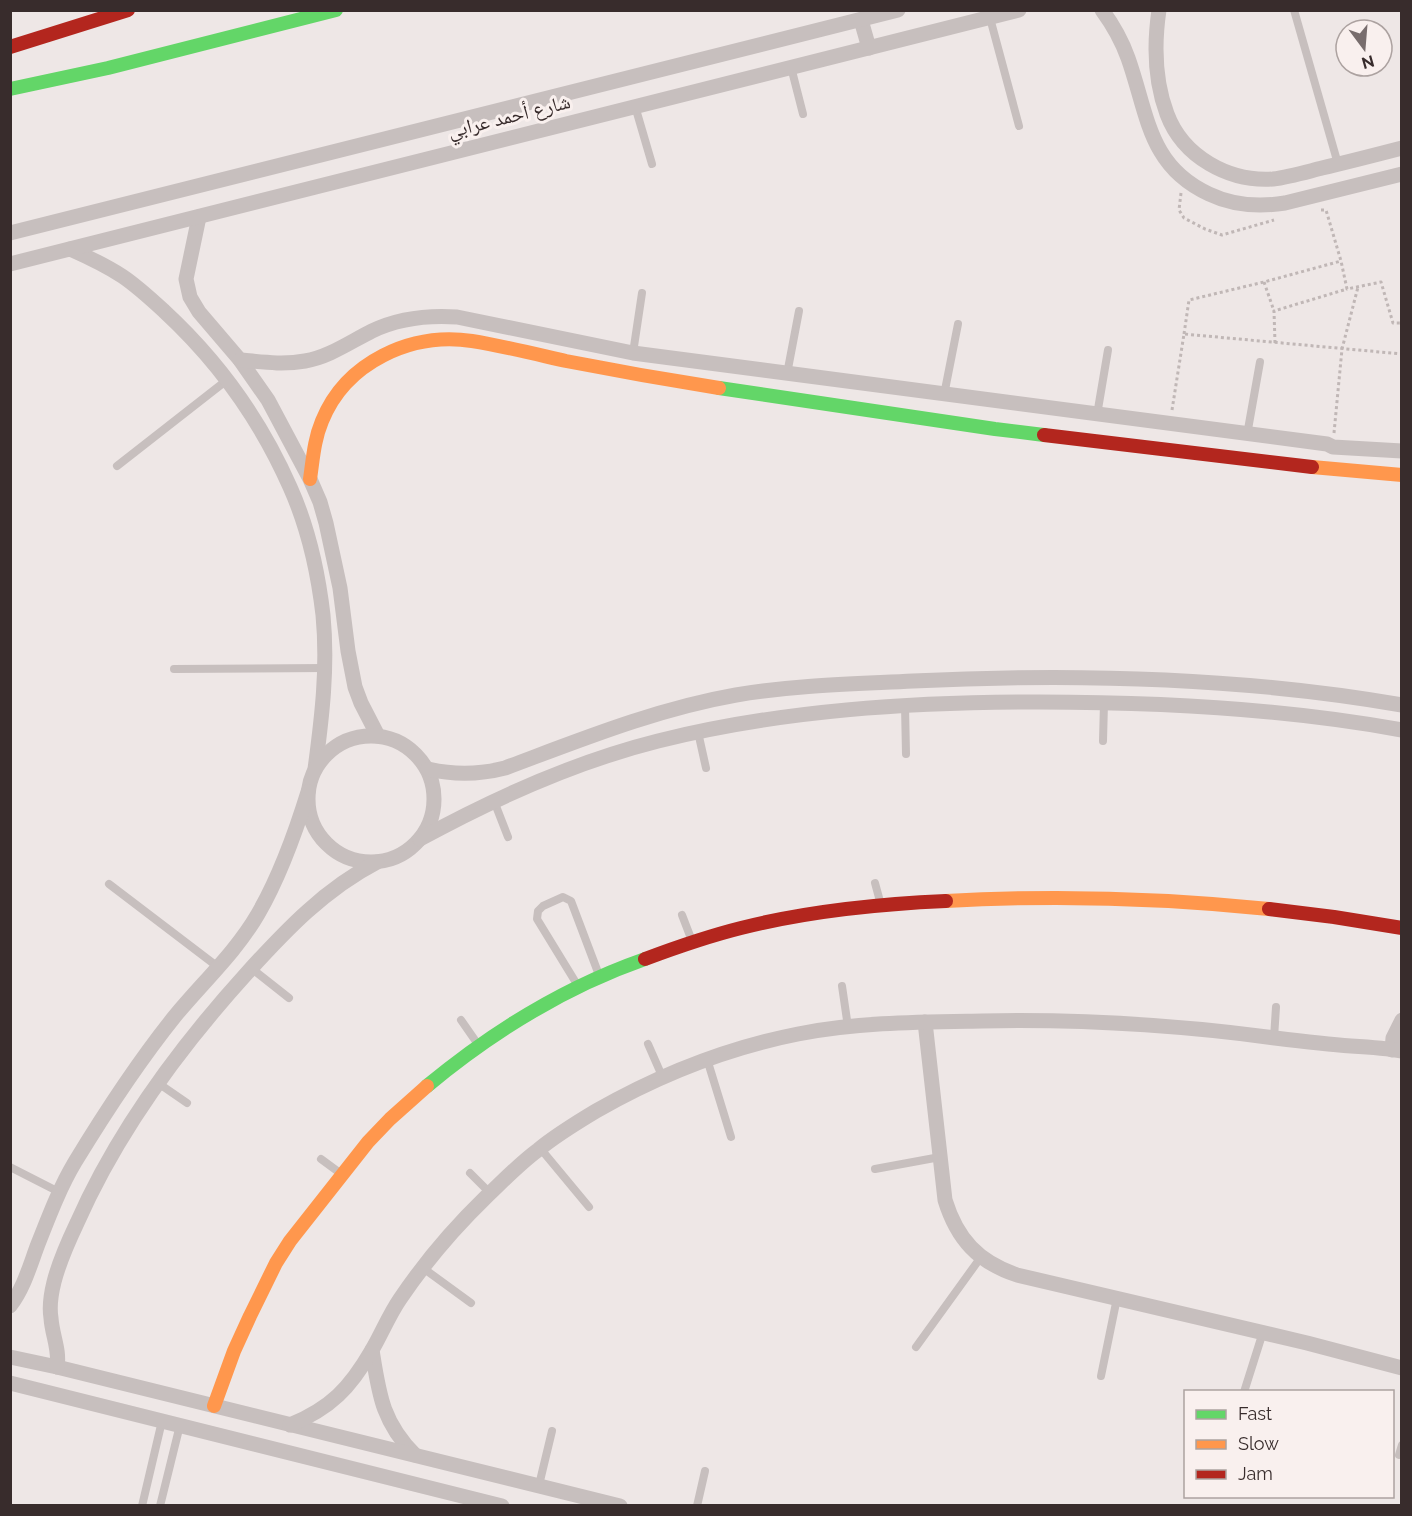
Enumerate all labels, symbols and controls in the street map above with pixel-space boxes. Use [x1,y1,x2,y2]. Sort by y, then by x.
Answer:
north arrow [1334,18,1394,78]
text: N [1360,51,1376,73]
street label: شارع أحمد عرابي [445,89,574,147]
legend [1184,1390,1394,1498]
text: Fast [1238,1403,1272,1424]
text: Slow [1238,1433,1279,1454]
text: Jam [1238,1463,1273,1484]

